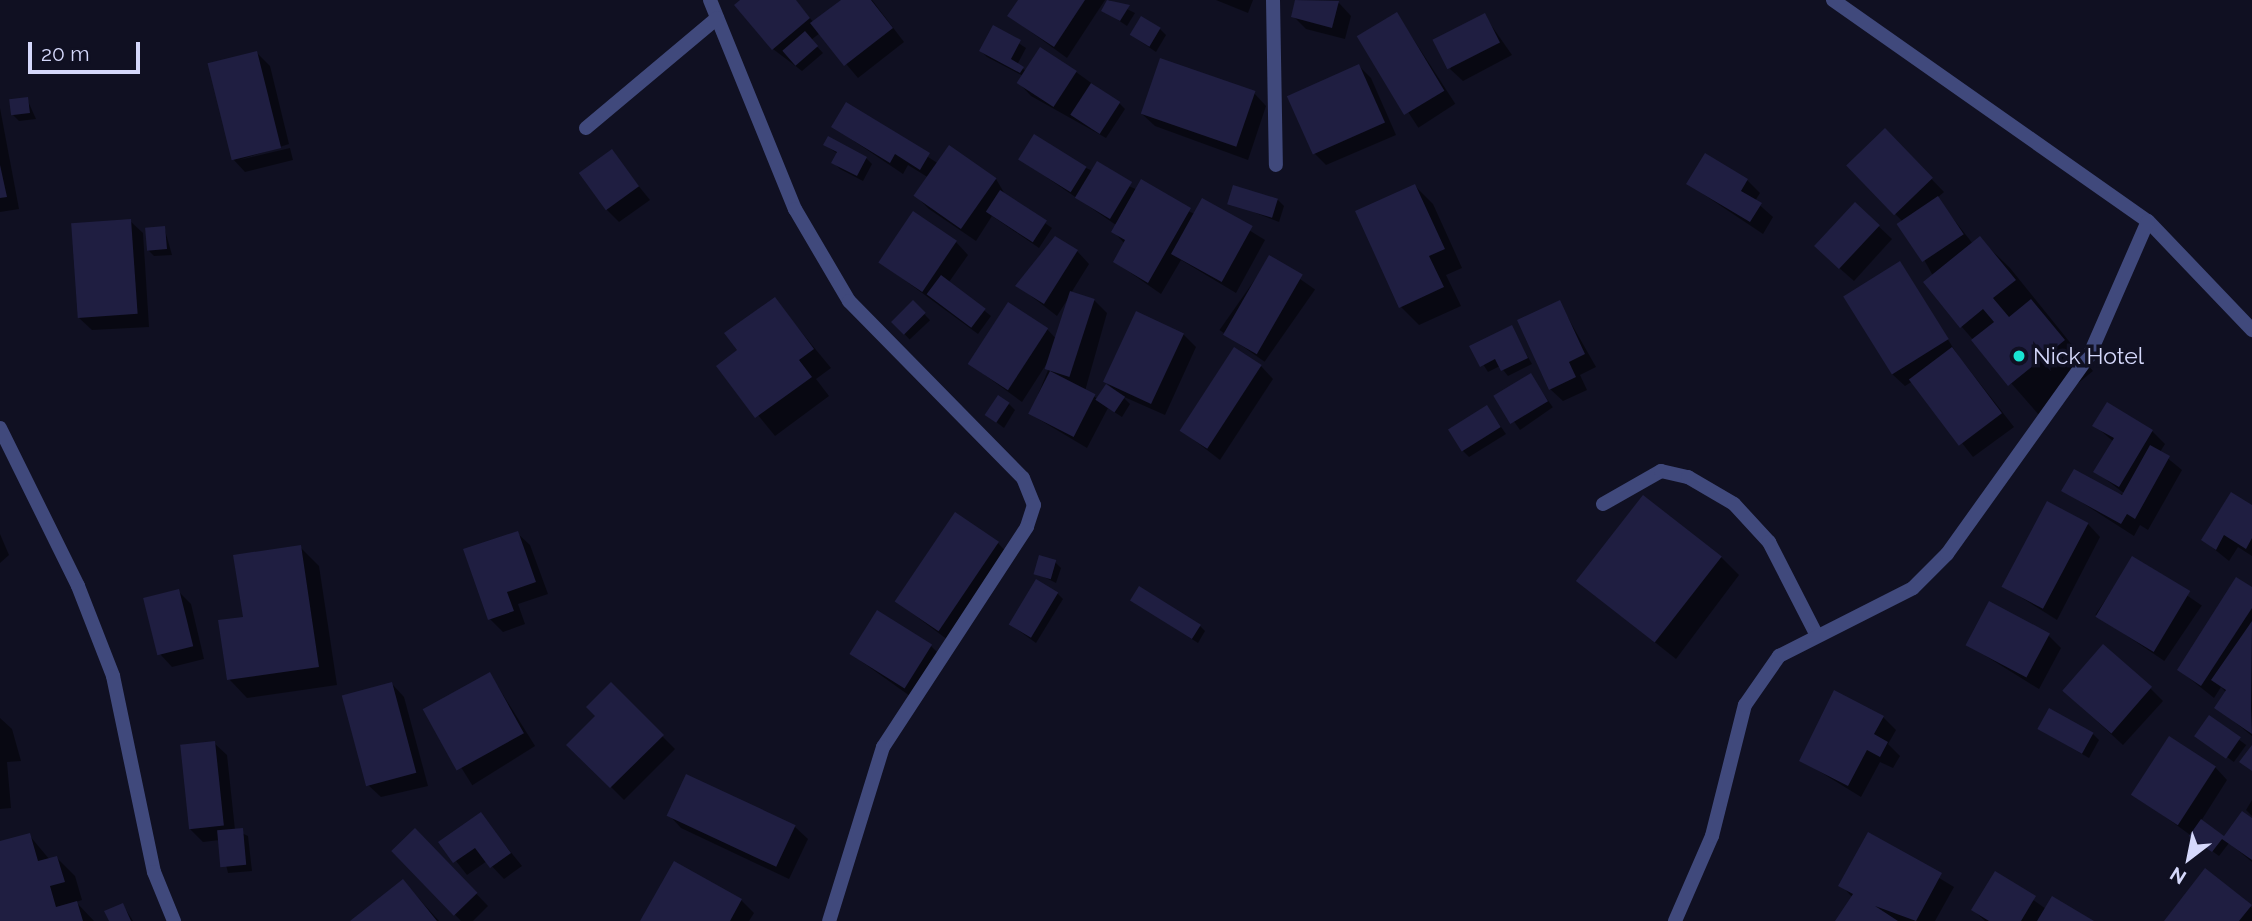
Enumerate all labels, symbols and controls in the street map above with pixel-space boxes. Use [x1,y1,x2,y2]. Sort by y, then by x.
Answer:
scale bar [32,28,144,72]
text: 20 m [41,41,89,66]
place label: Nick Hotel [2033,342,2144,370]
marker: Nick Hotel [2011,348,2027,364]
north arrow [2154,823,2224,893]
text: N [2166,863,2190,889]

